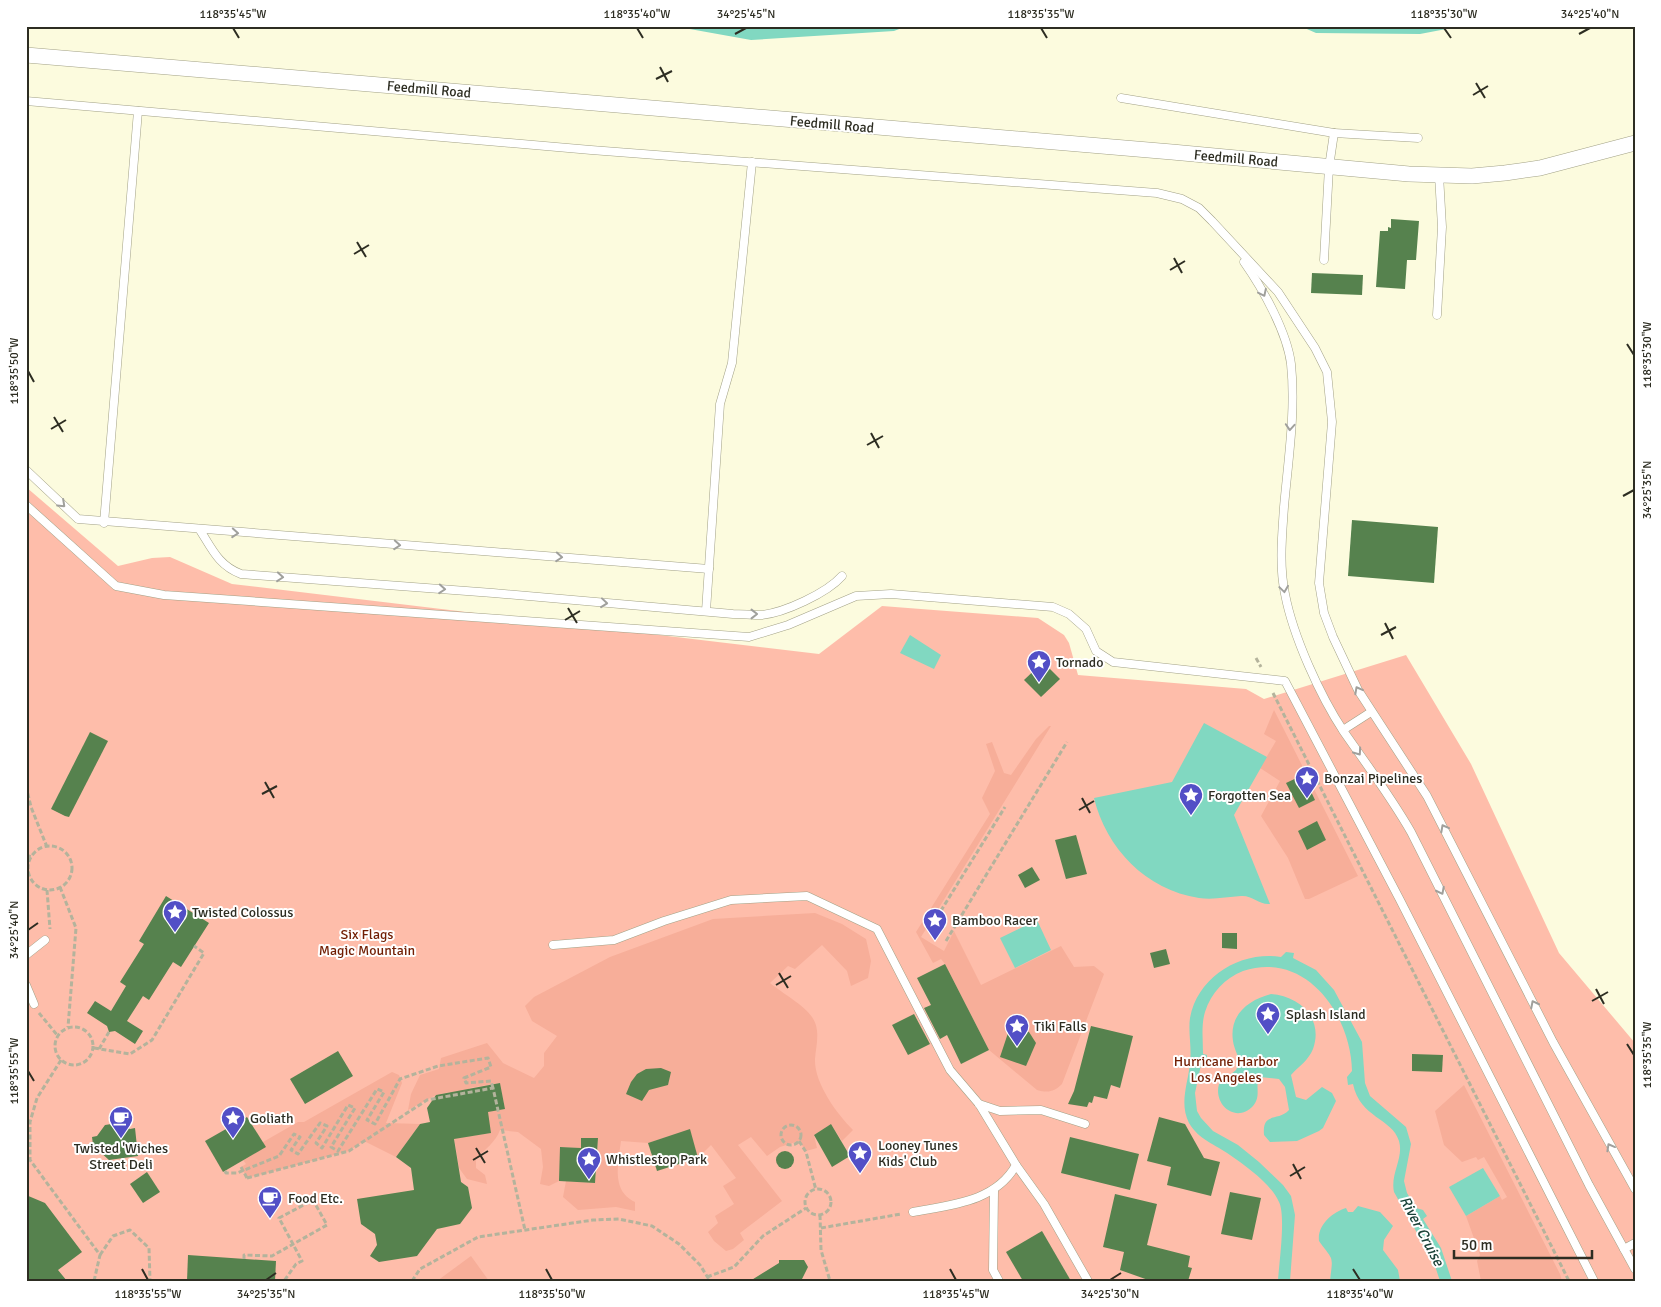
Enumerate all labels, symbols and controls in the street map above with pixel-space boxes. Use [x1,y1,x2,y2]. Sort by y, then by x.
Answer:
text: 118°35'45"W [199,7,267,22]
text: 118°35'40"W [603,7,671,22]
text: 34°25'45"N [717,7,775,22]
text: 118°35'35"W [1007,7,1075,22]
text: 118°35'30"W [1410,7,1478,22]
text: 34°25'40"N [1561,7,1619,22]
street label: Feedmill Road [386,77,472,102]
street label: Feedmill Road [789,112,875,137]
street label: Feedmill Road [1193,146,1279,171]
one-way arrow [1257,288,1267,297]
text: 118°35'30"W [1640,321,1655,389]
text: 118°35'50"W [7,337,22,405]
one-way arrow [1285,423,1296,431]
text: 34°25'35"N [1640,461,1655,519]
one-way arrow [56,498,65,507]
one-way arrow [231,527,239,538]
one-way arrow [393,539,401,550]
one-way arrow [555,552,563,563]
one-way arrow [276,571,284,582]
one-way arrow [438,584,446,595]
one-way arrow [1279,585,1289,593]
one-way arrow [600,598,608,609]
one-way arrow [751,609,759,619]
place icon: Tornado [1026,649,1052,683]
place label: Tornado [1056,654,1104,671]
one-way arrow [1354,686,1364,695]
one-way arrow [1352,746,1361,756]
place icon: Bonzai Pipelines [1294,765,1320,799]
place label: Bonzai Pipelines [1324,770,1422,787]
place icon: Forgotten Sea [1178,782,1204,816]
place label: Forgotten Sea [1208,787,1291,804]
one-way arrow [1440,824,1450,833]
one-way arrow [1435,886,1445,895]
place icon: Twisted Colossus [162,899,188,933]
text: 34°25'40"N [7,901,22,959]
place label: Twisted Colossus [192,904,293,921]
place icon: Bamboo Racer [922,907,948,941]
place label: Bamboo Racer [952,912,1039,929]
park label: Six Flags Magic Mountain [319,926,415,959]
one-way arrow [1529,1000,1540,1009]
place icon: Splash Island [1255,1001,1281,1035]
place label: Splash Island [1286,1006,1366,1023]
place icon: Tiki Falls [1004,1013,1030,1047]
place label: Tiki Falls [1034,1018,1087,1035]
text: 118°35'35"W [1640,1021,1655,1089]
text: 118°35'55"W [7,1037,22,1105]
park label: Hurricane Harbor Los Angeles [1174,1053,1279,1086]
cafe icon: Twisted 'Wiches Street Deli [108,1105,134,1139]
place icon: Goliath [220,1105,246,1139]
place label: Goliath [250,1110,294,1127]
place label: Looney Tunes Kids' Club [878,1137,958,1170]
place label: Twisted 'Wiches Street Deli [74,1140,168,1173]
place icon: Looney Tunes Kids' Club [847,1140,873,1174]
one-way arrow [1606,1144,1616,1153]
place icon: Whistlestop Park [576,1146,602,1180]
place label: Whistlestop Park [606,1151,707,1168]
cafe icon: Food Etc. [257,1185,283,1219]
place label: Food Etc. [288,1190,343,1207]
water label: River Cruise [1396,1193,1449,1270]
scale bar [1454,1227,1591,1259]
text: 50 m [1461,1236,1492,1254]
text: 118°35'55"W [114,1287,182,1302]
text: 34°25'35"N [237,1287,295,1302]
text: 118°35'50"W [518,1287,586,1302]
text: 118°35'45"W [922,1287,990,1302]
text: 34°25'30"N [1081,1287,1139,1302]
text: 118°35'40"W [1326,1287,1394,1302]

